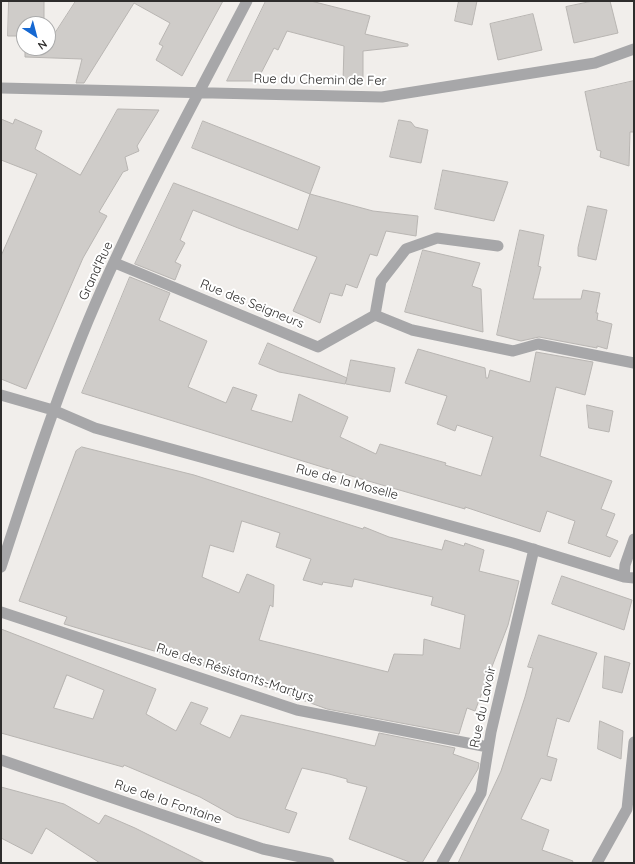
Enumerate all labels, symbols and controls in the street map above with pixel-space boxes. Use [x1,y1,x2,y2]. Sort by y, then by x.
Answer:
north arrow [16,16,56,56]
text: N [35,37,50,53]
street label: Rue du Chemin de Fer [253,71,387,89]
street label: Grand'Rue [76,239,116,303]
street label: Rue des Seigneurs [198,276,306,332]
street label: Rue de la Moselle [294,461,400,503]
street label: Rue des Résistants-Martyrs [154,640,316,706]
street label: Rue du Lavoir [467,665,499,749]
street label: Rue de la Fontaine [112,776,224,828]

